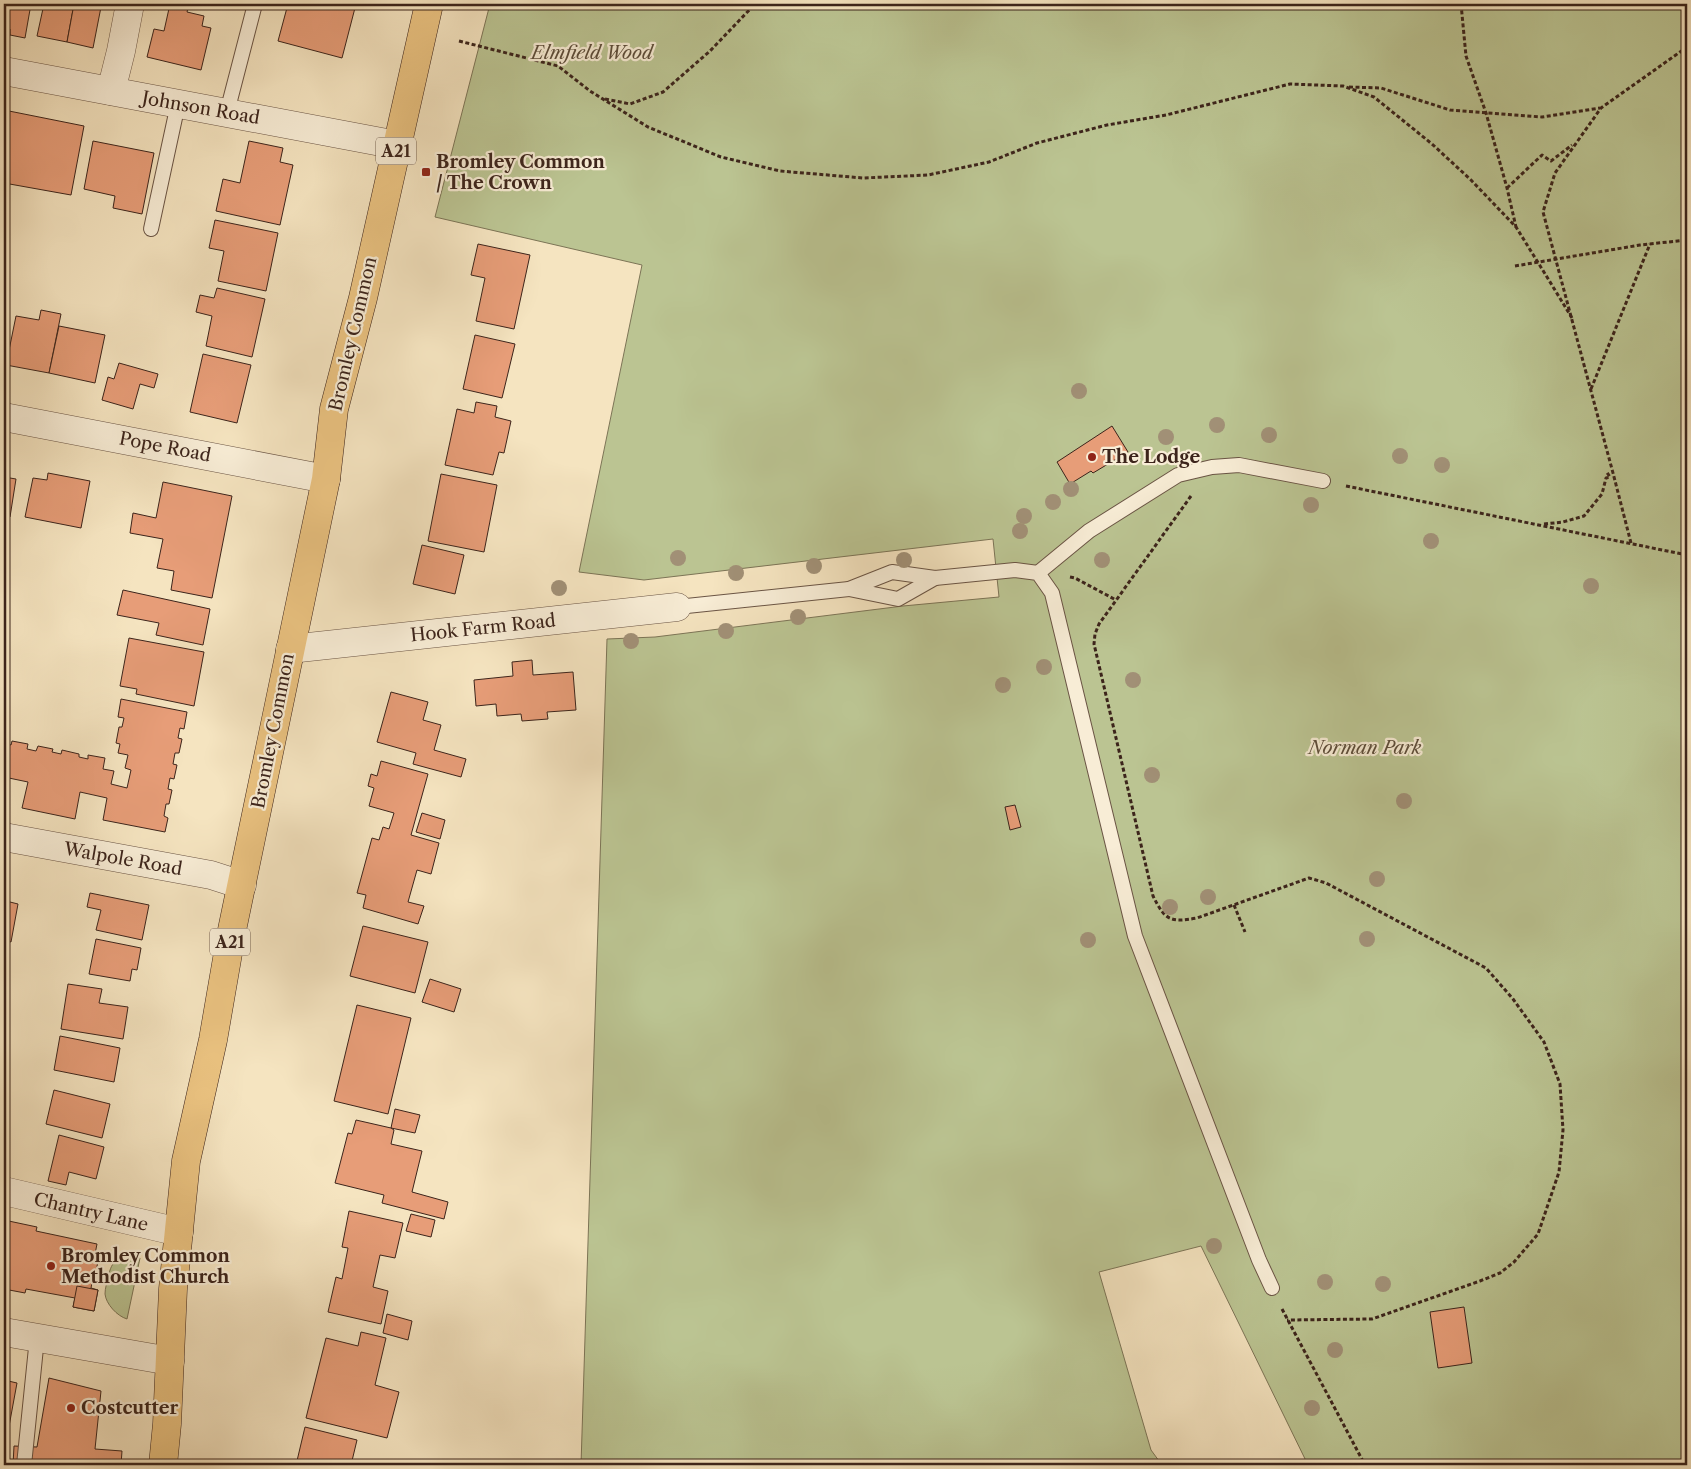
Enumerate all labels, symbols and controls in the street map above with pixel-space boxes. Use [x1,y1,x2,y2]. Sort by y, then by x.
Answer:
park label: Elmfield Wood [529,42,655,64]
street label: Johnson Road [137,86,262,129]
road number: A21 [376,138,416,164]
place label: Bromley Common / The Crown [436,151,605,194]
marker: Bromley Common / The Crown [420,166,432,178]
street label: Bromley Common [325,255,381,413]
street label: Pope Road [117,427,213,467]
place label: The Lodge [1102,446,1201,468]
marker: The Lodge [1086,451,1098,463]
street label: Hook Farm Road [409,609,557,647]
street label: Bromley Common [247,651,299,811]
park label: Norman Park [1307,737,1422,759]
street label: Walpole Road [61,838,184,880]
road number: A21 [210,929,250,956]
street label: Chantry Lane [32,1188,150,1236]
place label: Bromley Common Methodist Church [61,1245,230,1288]
marker: Bromley Common Methodist Church [45,1260,57,1272]
place label: Costcutter [81,1397,178,1419]
marker: Costcutter [65,1402,77,1414]

